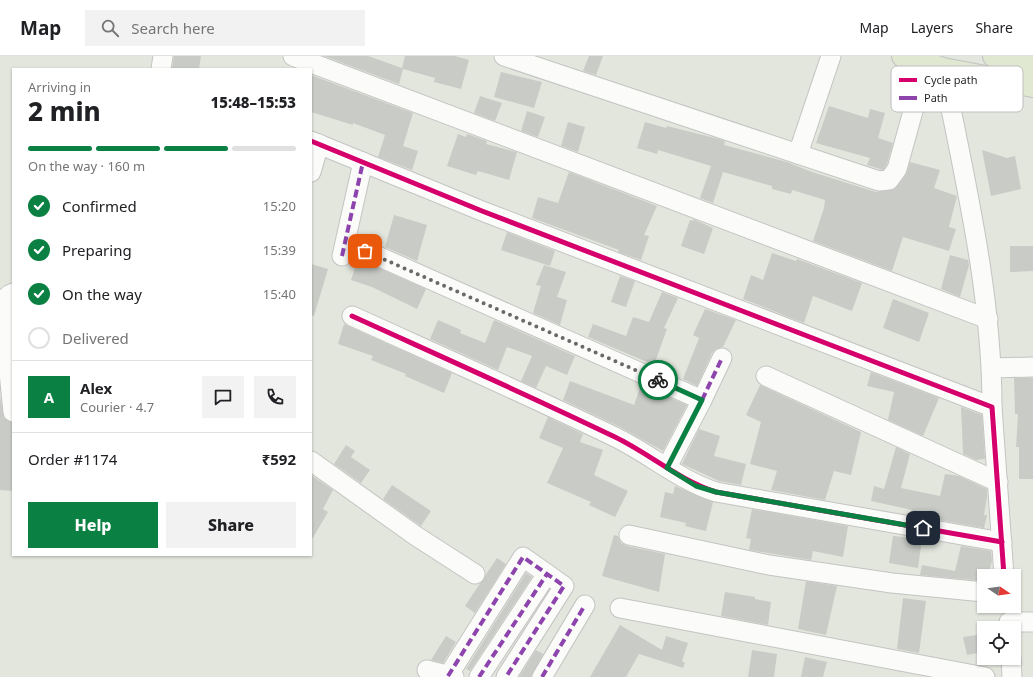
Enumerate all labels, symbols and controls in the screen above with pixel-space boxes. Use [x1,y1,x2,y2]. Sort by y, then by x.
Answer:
search box [85,10,365,46]
text: Map [20,15,61,41]
icon: search [99,17,121,39]
text: Search here [131,18,215,38]
text: Map [860,18,889,37]
text: Layers [911,18,953,37]
text: Share [975,18,1013,37]
legend [891,66,1023,112]
text: Cycle path [924,72,977,87]
text: Arriving in [28,78,91,96]
text: Path [924,90,948,105]
text: 15:48–15:53 [211,92,296,112]
text: 2 min [28,93,101,129]
text: On the way · 160 m [28,157,145,175]
icon: check [28,195,50,217]
text: Confirmed [62,196,137,216]
text: 15:20 [263,197,296,215]
pin [348,234,382,268]
icon: check [28,239,50,261]
text: Preparing [62,240,132,260]
icon: bag [354,240,376,262]
text: 15:39 [263,241,296,259]
icon: check [28,283,50,305]
text: On the way [62,284,142,304]
text: 15:40 [263,285,296,303]
text: Delivered [62,328,129,348]
courier [638,360,678,400]
icon: bike [647,369,669,391]
button: chat [202,376,244,418]
button: phone [254,376,296,418]
text: Alex [80,378,112,398]
text: A [44,387,54,407]
text: Courier · 4.7 [80,398,154,416]
text: Order #1174 [28,449,117,469]
text: ₹592 [262,449,296,469]
button: Help [28,502,158,548]
button: Share [166,502,296,548]
pin [906,511,940,545]
icon: home [912,517,934,539]
north arrow [977,569,1021,613]
map controls [977,569,1021,665]
button: locate [977,621,1021,665]

